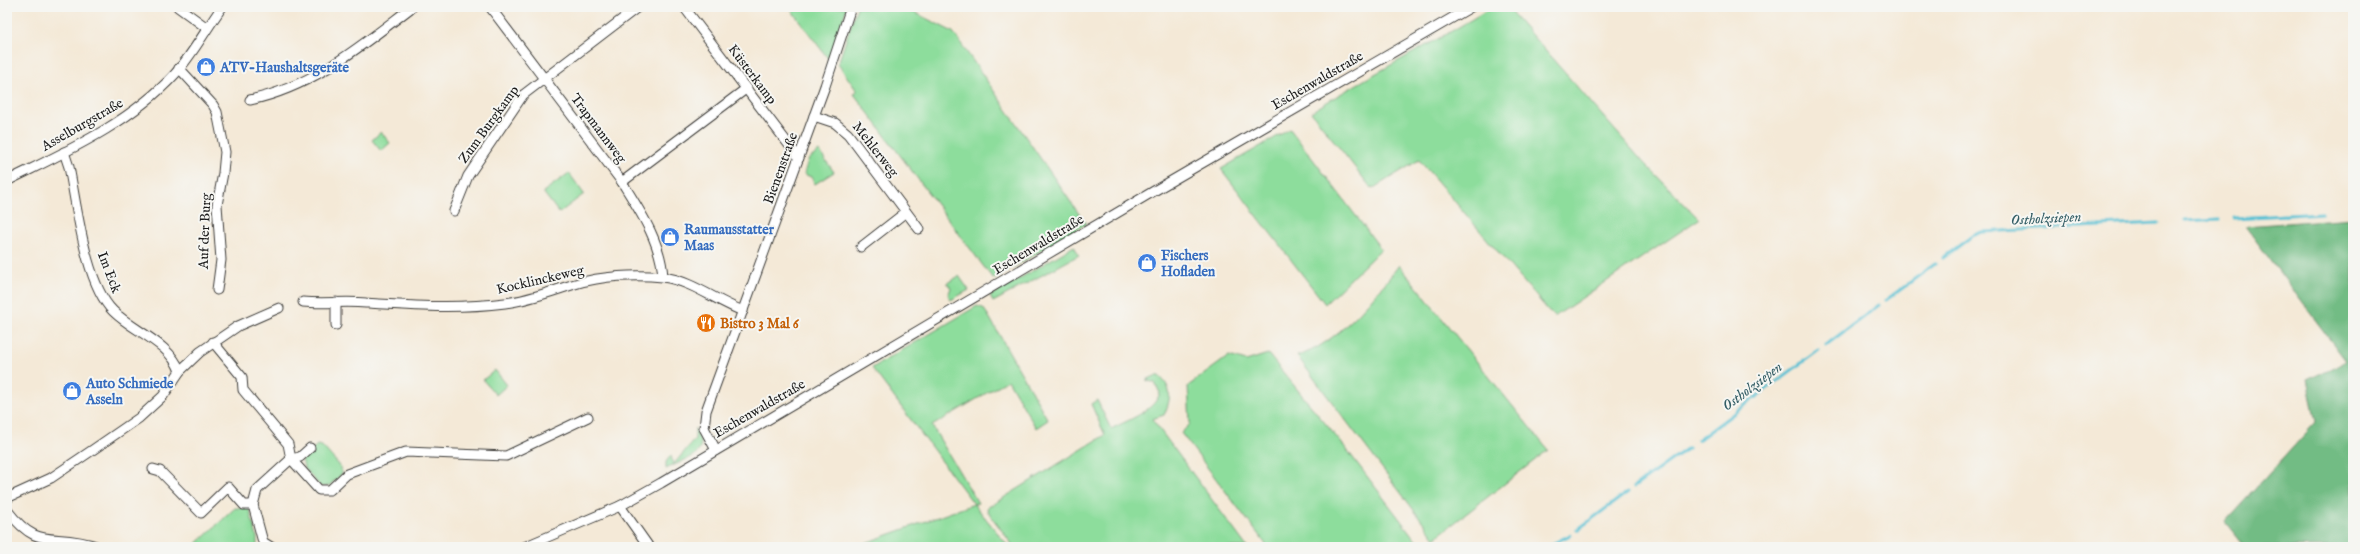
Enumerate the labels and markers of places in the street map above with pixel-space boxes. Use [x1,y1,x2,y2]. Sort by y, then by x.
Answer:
shop icon: ATV-Haushaltsgeräte [195,56,217,78]
place label: ATV-Haushaltsgeräte [219,59,350,77]
place label: Raumausstatter Maas [684,221,775,255]
shop icon: Raumausstatter Maas [659,226,681,248]
place label: Fischers Hofladen [1161,247,1216,281]
shop icon: Fischers Hofladen [1136,252,1158,274]
restaurant icon: Bistro 3 Mal 6 [695,312,717,334]
place label: Bistro 3 Mal 6 [720,315,800,333]
place label: Auto Schmiede Asseln [85,375,174,409]
shop icon: Auto Schmiede Asseln [61,380,83,402]

